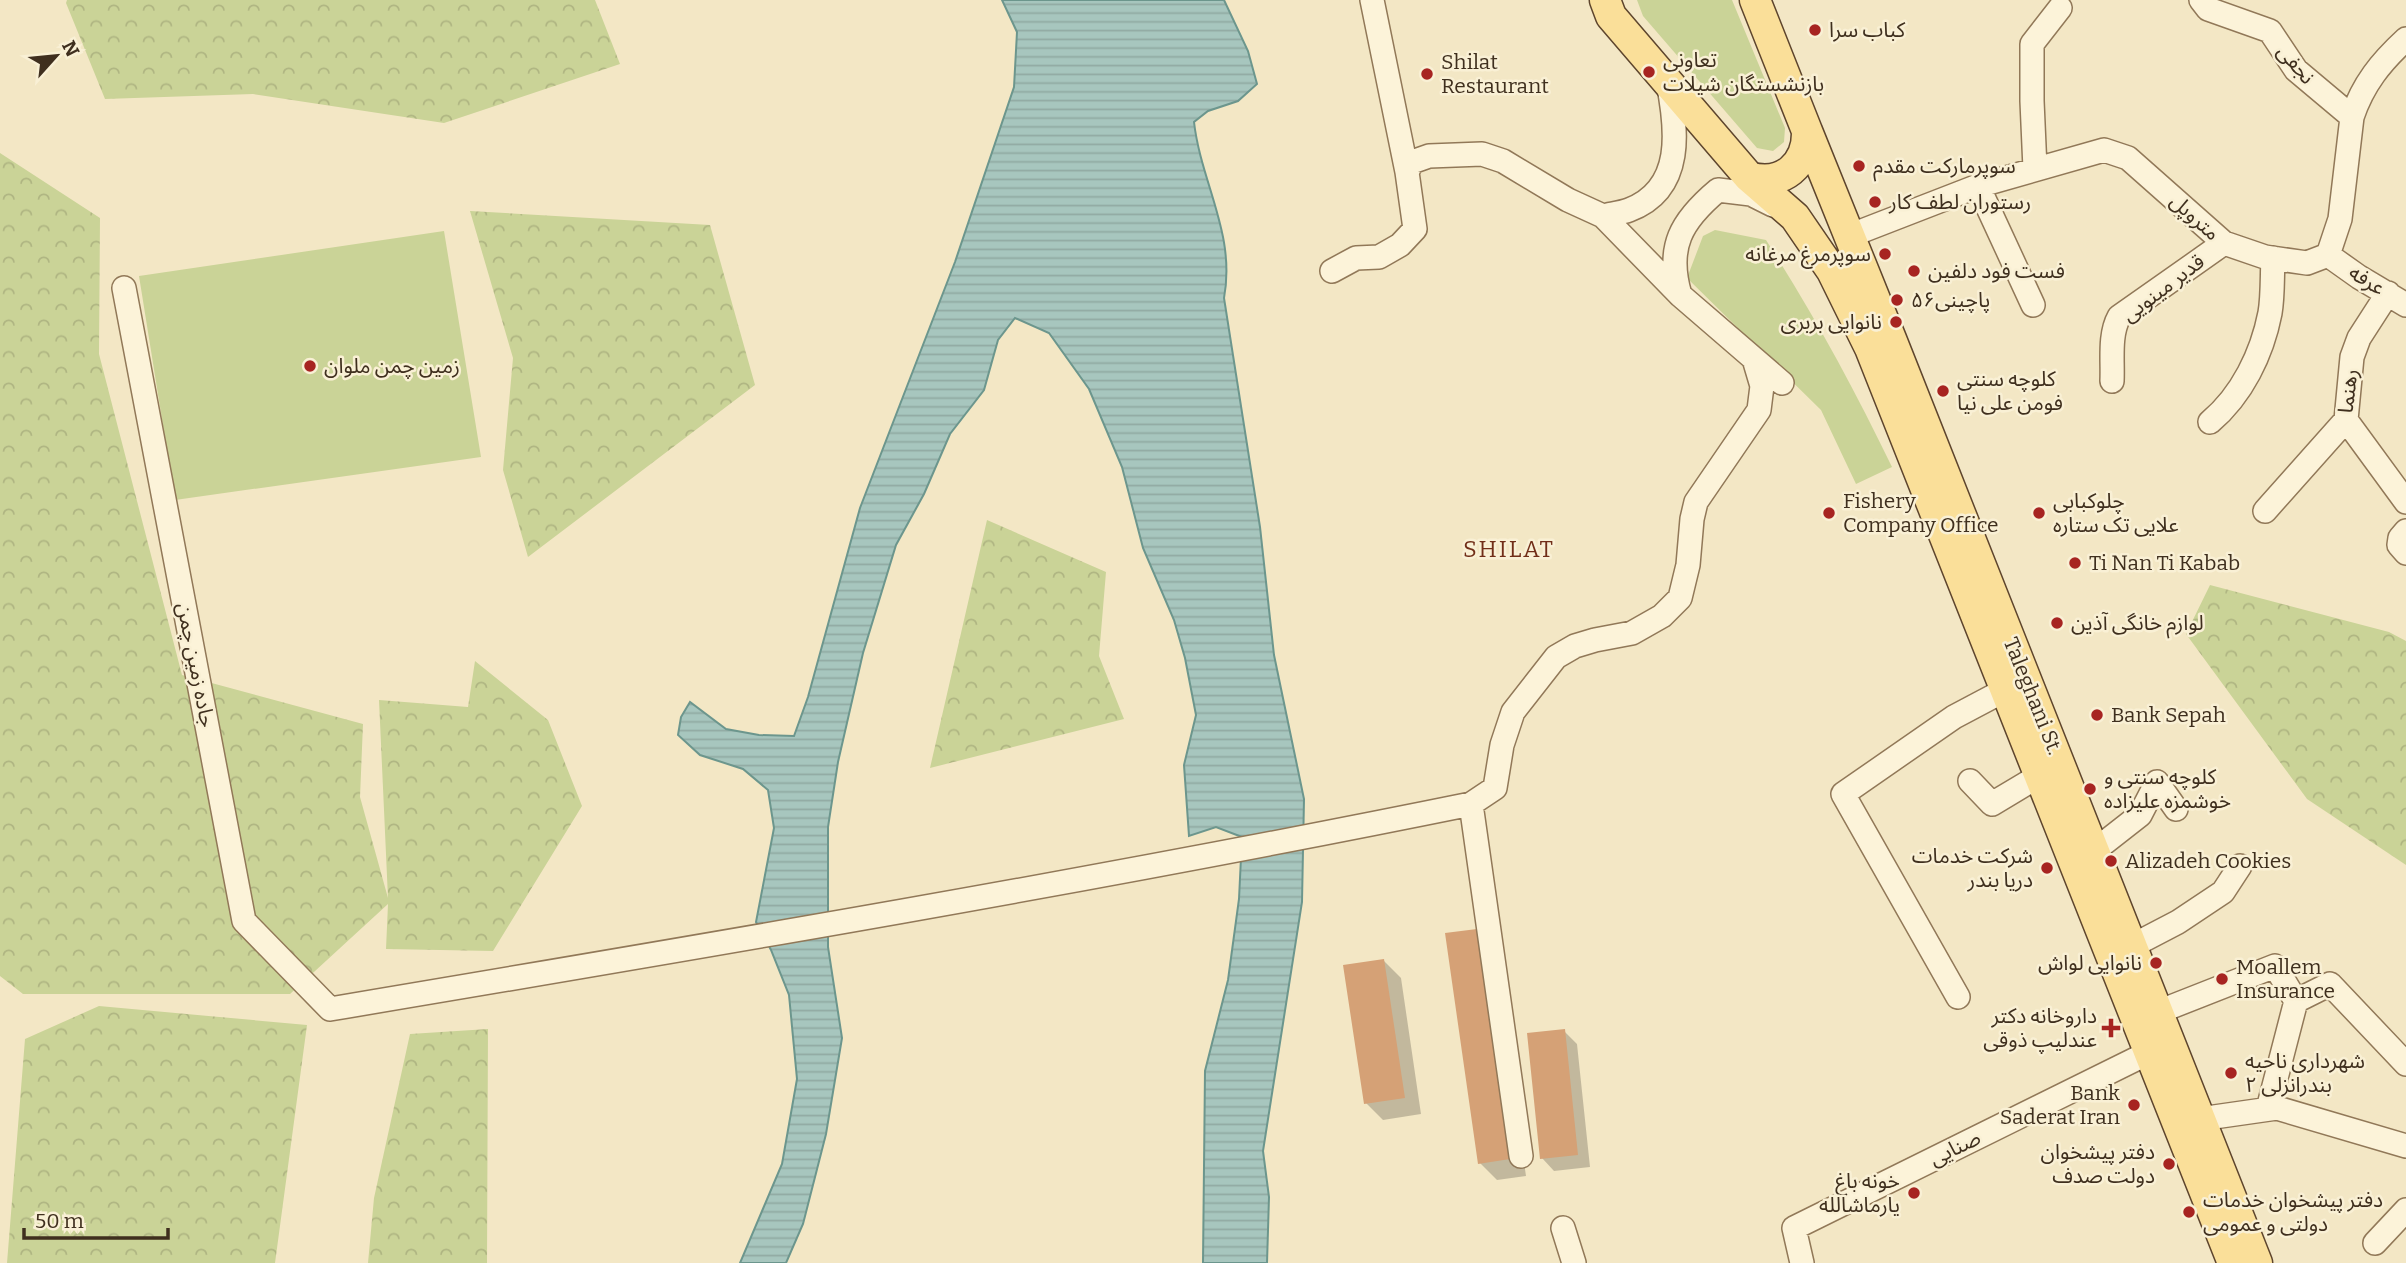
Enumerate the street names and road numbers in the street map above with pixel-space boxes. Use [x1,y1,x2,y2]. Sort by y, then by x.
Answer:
street label: نجفی [2271,39,2321,89]
street label: متروپل [2165,188,2225,246]
street label: قدیر مینویی [2116,248,2210,328]
street label: عرفه [2344,259,2390,301]
street label: رهنما [2332,367,2364,415]
street label: جاده زمین چمن [171,601,221,729]
street label: Taleghani St. [1998,634,2068,758]
street label: صنایی [1925,1124,1985,1172]

